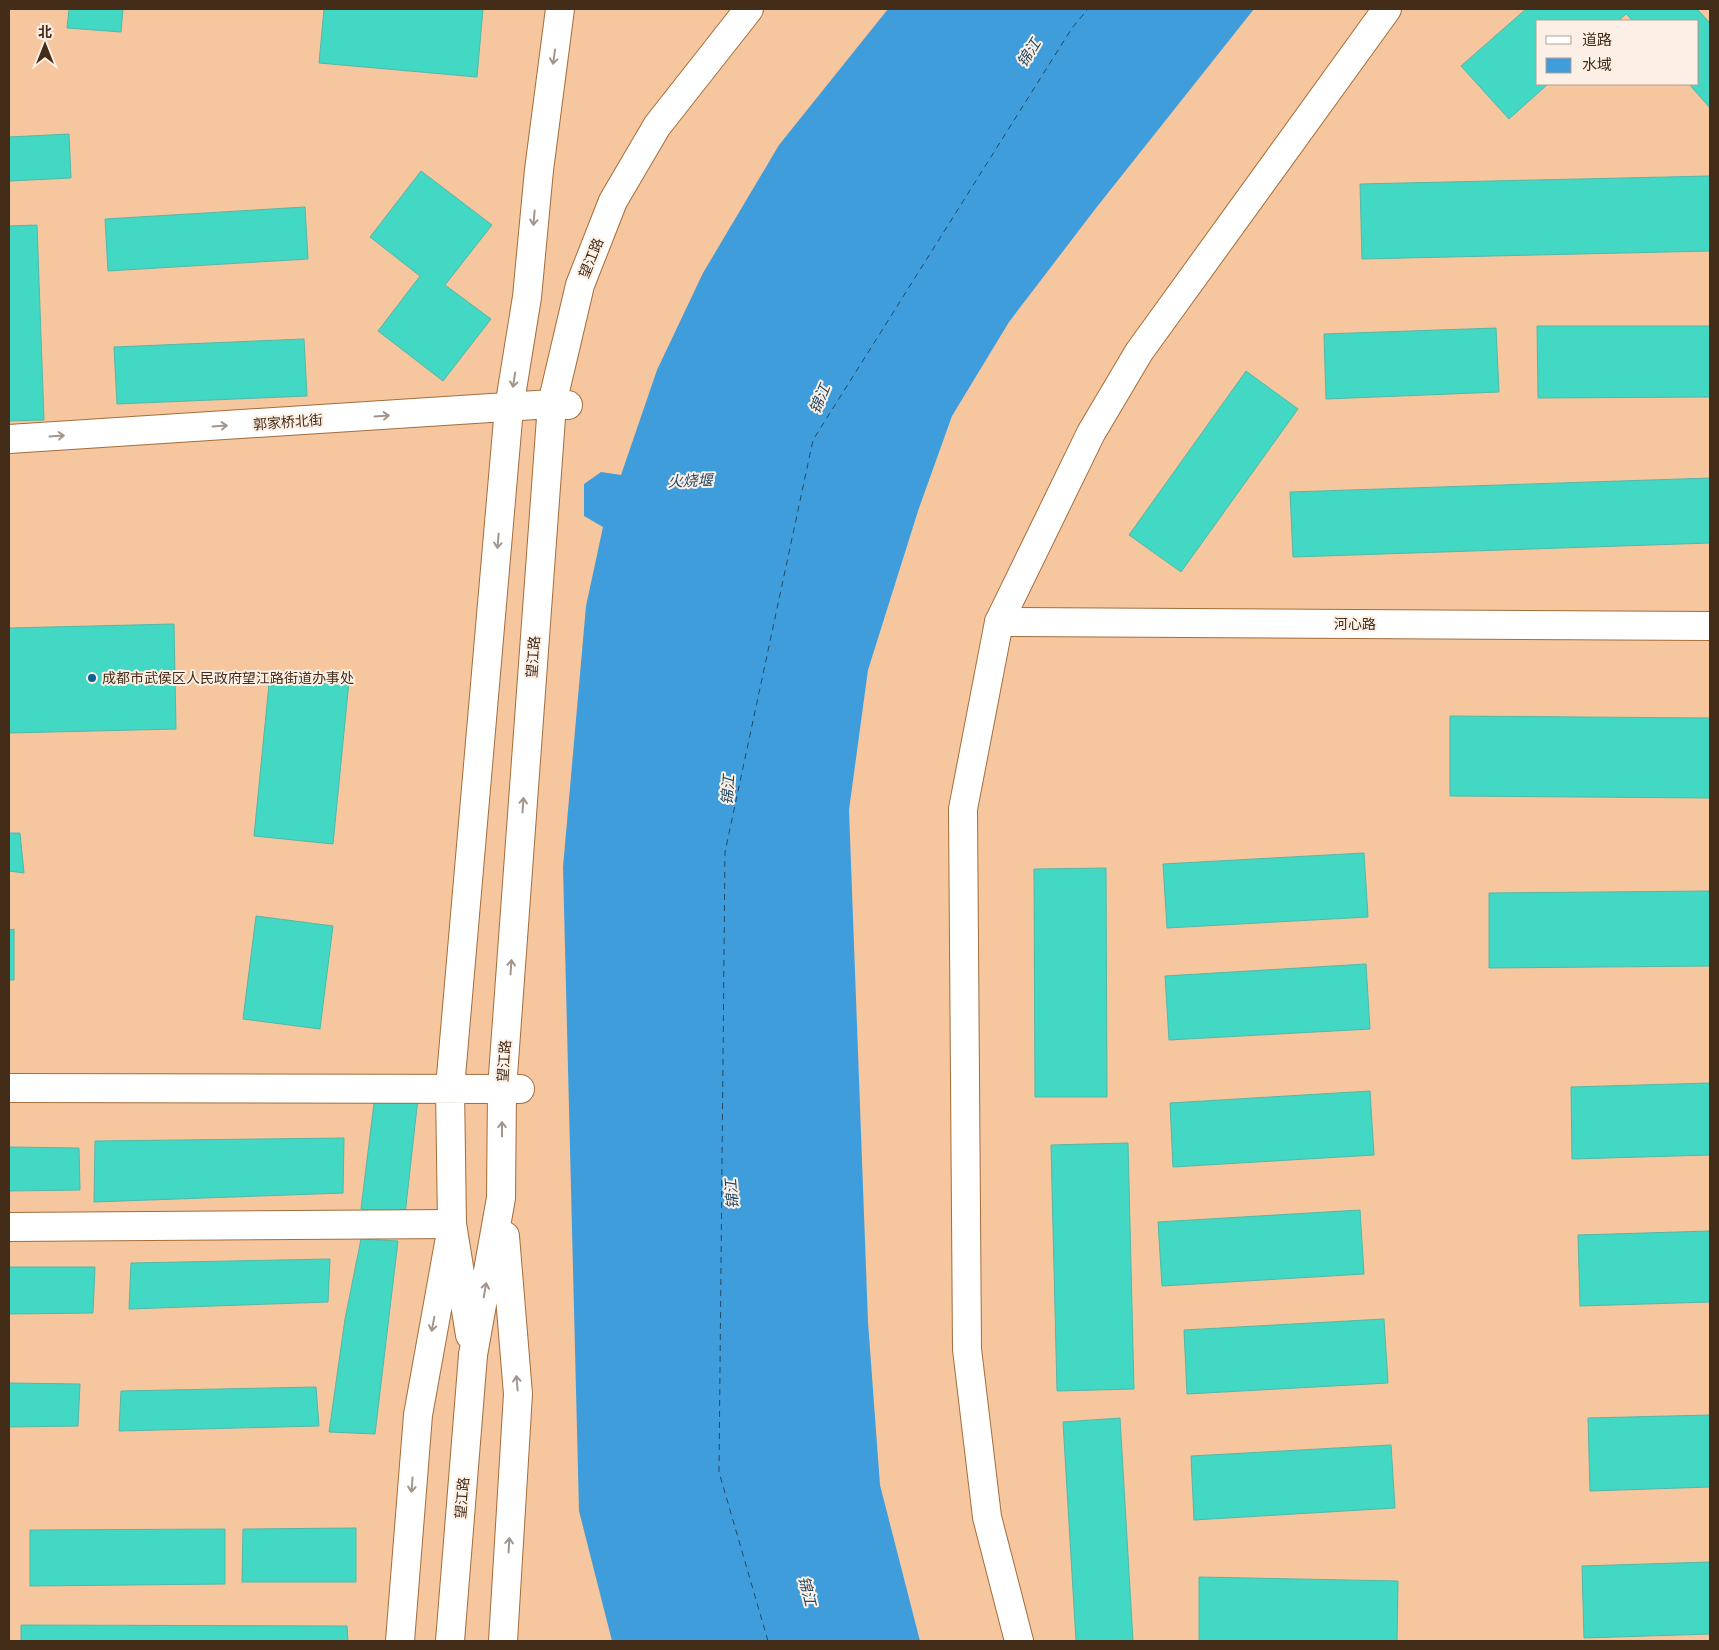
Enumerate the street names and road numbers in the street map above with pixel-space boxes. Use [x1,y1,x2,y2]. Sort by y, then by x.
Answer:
street label: 望江路 [574,235,607,281]
street label: 郭家桥北街 [252,410,324,433]
street label: 河心路 [1334,614,1376,633]
street label: 望江路 [522,635,543,679]
street label: 望江路 [493,1039,514,1083]
street label: 望江路 [450,1476,473,1520]

